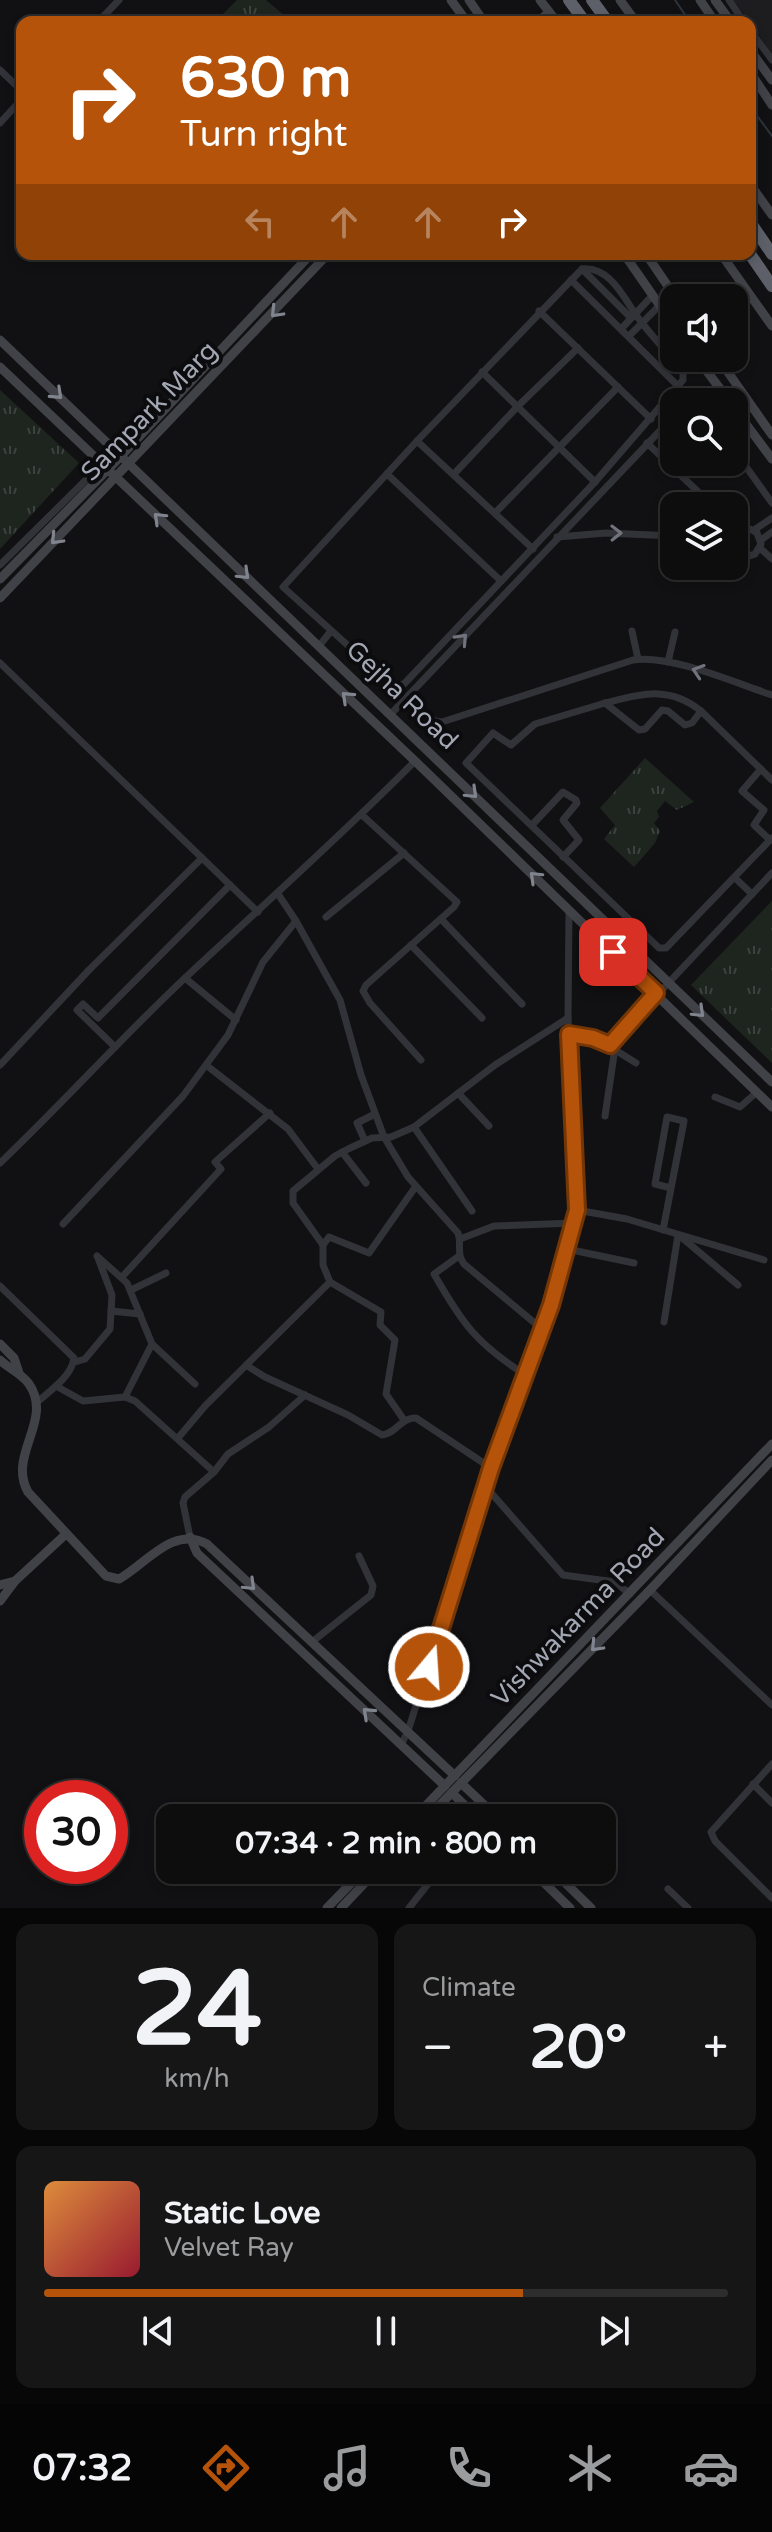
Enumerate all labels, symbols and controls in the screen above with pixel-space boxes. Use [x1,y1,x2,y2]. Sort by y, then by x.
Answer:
text: 630 m [180,45,351,112]
icon: right [48,48,152,152]
text: Turn right [180,113,347,156]
icon: left [238,200,282,244]
icon: ahead [322,200,366,244]
icon: ahead [406,200,450,244]
icon: right [490,200,534,244]
map controls [660,284,748,580]
button: sound [660,284,748,372]
one-way arrow [271,302,285,317]
street label: Sampark Marg [75,335,223,487]
one-way arrow [48,384,62,399]
button: search [660,388,748,476]
button: layers [660,492,748,580]
one-way arrow [154,512,168,527]
one-way arrow [610,524,623,542]
one-way arrow [51,530,66,544]
one-way arrow [235,564,249,579]
street label: Gejha Road [340,634,464,756]
one-way arrow [452,634,467,648]
one-way arrow [692,664,706,680]
one-way arrow [342,693,357,707]
one-way arrow [462,784,477,798]
one-way arrow [530,872,544,887]
pin [579,918,647,986]
icon: arrive [591,930,635,974]
one-way arrow [690,1003,705,1017]
street label: Vishwakarma Road [485,1521,671,1713]
one-way arrow [241,1576,255,1590]
position arrow [387,1625,471,1709]
one-way arrow [591,1637,605,1651]
one-way arrow [363,1708,377,1723]
speed limit sign: 30 [24,1780,128,1884]
text: 07:34 · 2 min · 800 m [235,1825,537,1862]
text: 24 [132,1948,262,2073]
text: Climate [422,1972,516,2003]
text: 20° [529,2012,627,2084]
text: − [422,2022,453,2075]
text: + [703,2022,728,2075]
text: km/h [164,2063,230,2094]
text: Static Love [164,2195,320,2232]
text: Velvet Ray [164,2232,294,2263]
icon: previous [136,2309,180,2353]
icon: pause [364,2309,408,2353]
icon: next [592,2309,636,2353]
icon: directions [198,2440,254,2496]
icon: music [319,2440,375,2496]
icon: phone [441,2440,497,2496]
icon: climate [562,2440,618,2496]
icon: car [683,2440,739,2496]
text: 07:32 [33,2447,132,2490]

